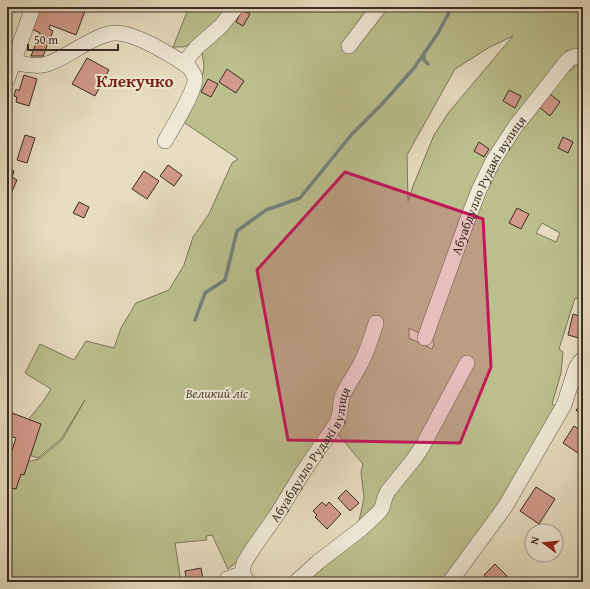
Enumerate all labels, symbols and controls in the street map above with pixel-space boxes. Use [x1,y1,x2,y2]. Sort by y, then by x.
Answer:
scale bar [28,26,118,52]
text: 50 m [34,31,58,48]
district label: Клекучко [96,68,174,93]
street label: Абуабдулло Рудакі вулиця [446,111,531,257]
street label: Абуабдулло Рудакі вулиця [265,383,355,526]
park label: Великий ліс [185,384,249,403]
north arrow [524,523,564,563]
text: N [526,534,543,546]

